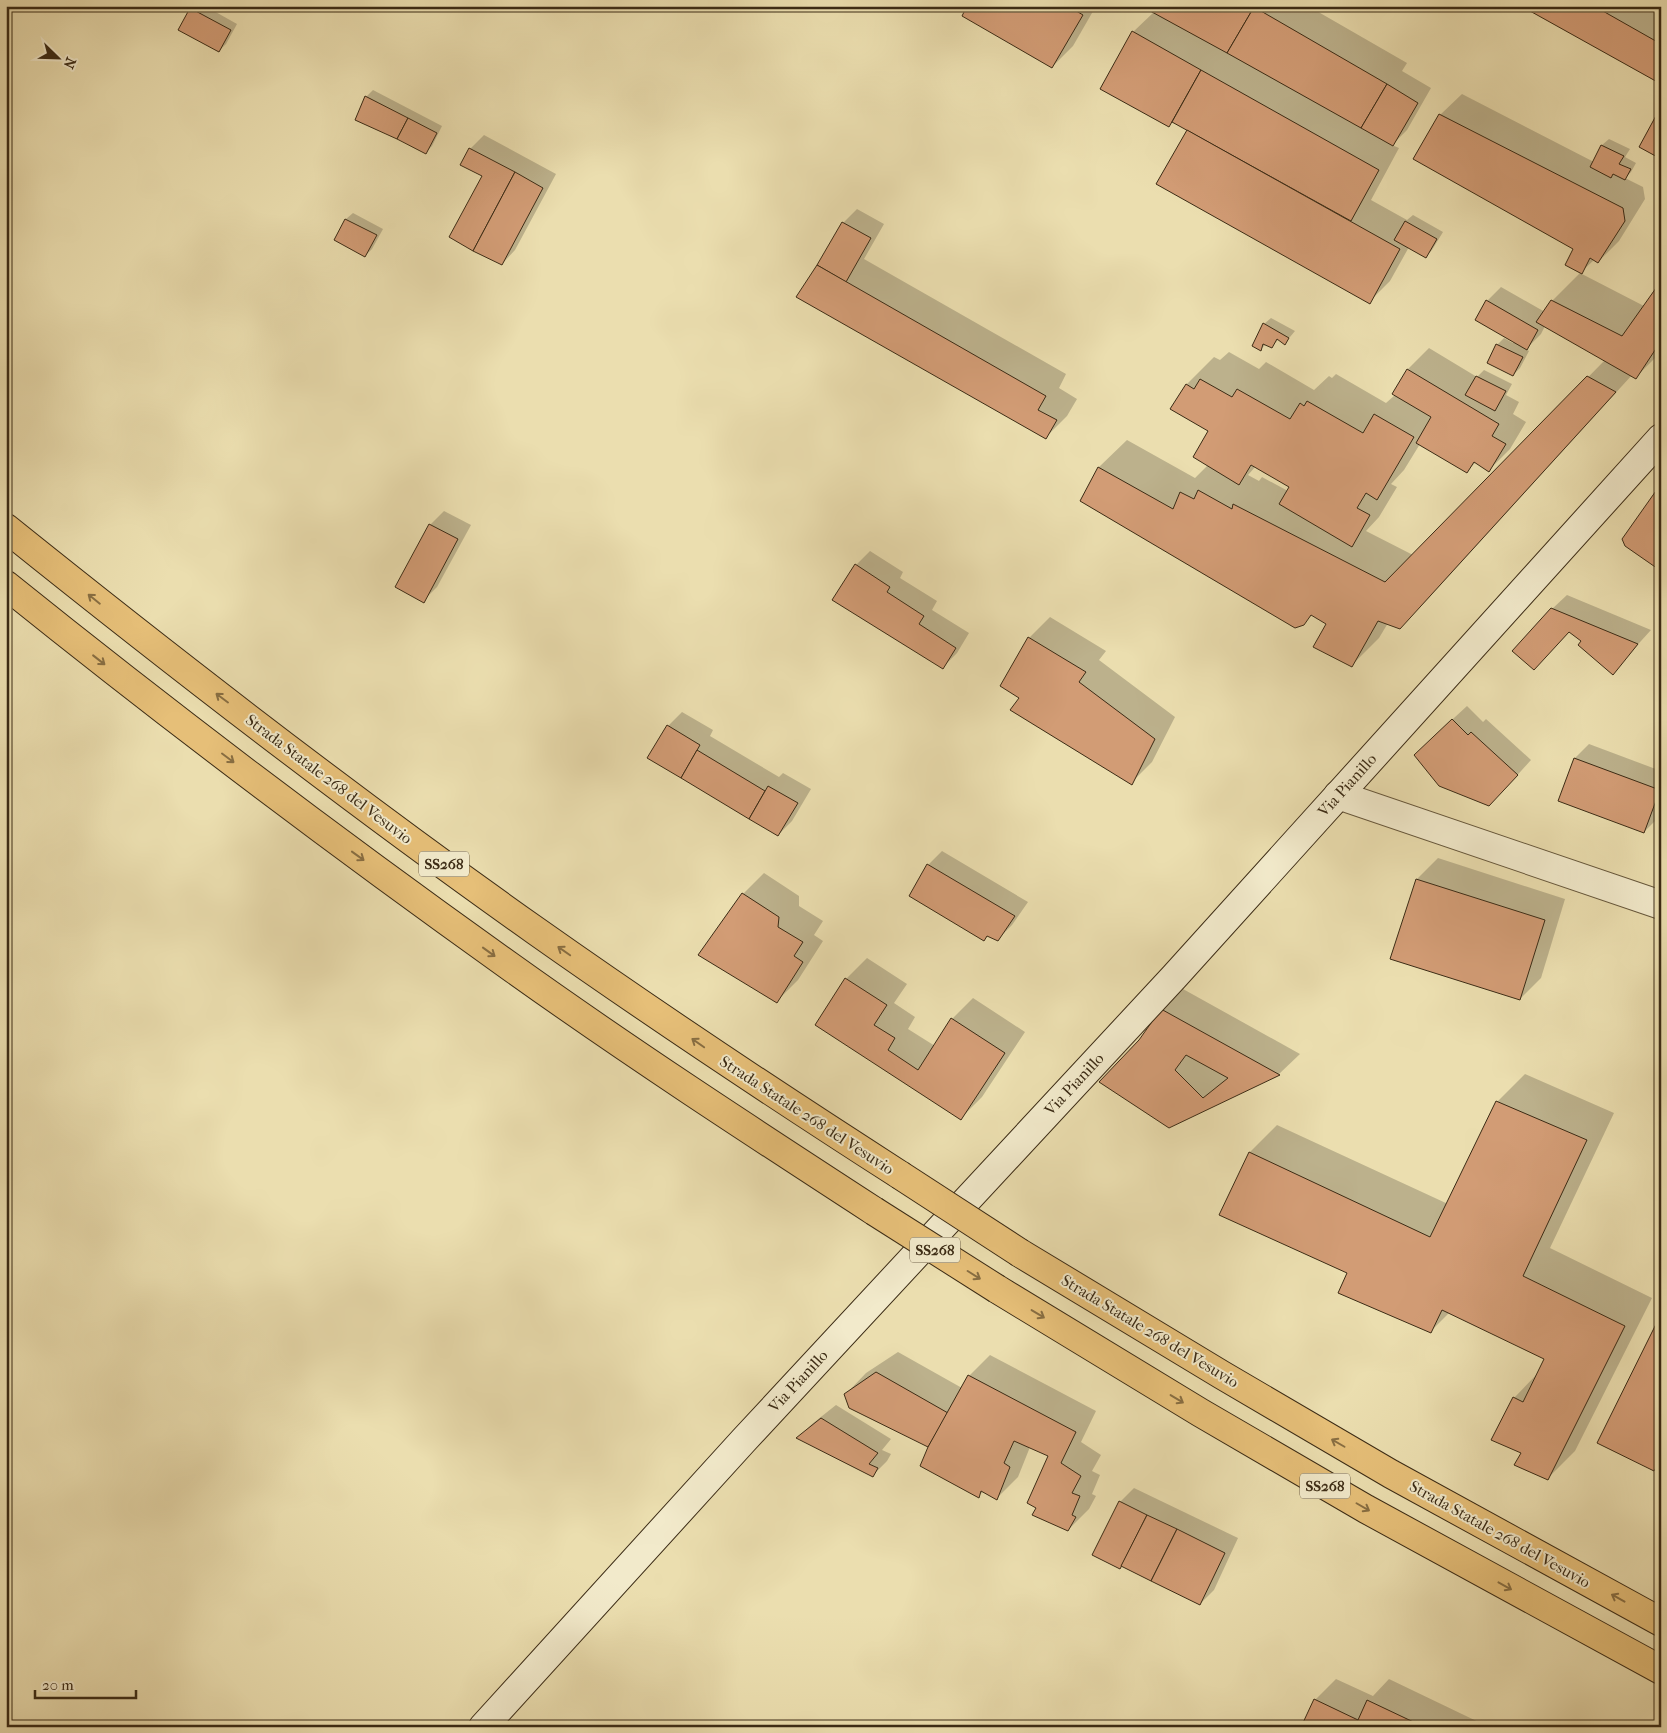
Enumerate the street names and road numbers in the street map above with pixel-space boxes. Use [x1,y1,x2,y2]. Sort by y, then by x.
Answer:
street label: Strada Statale 268 del Vesuvio [242,710,416,848]
street label: Via Pianillo [1313,749,1380,821]
road number: SS268 [419,852,469,876]
street label: Via Pianillo [1040,1049,1108,1120]
street label: Strada Statale 268 del Vesuvio [716,1052,898,1178]
road number: SS268 [910,1238,960,1262]
street label: Strada Statale 268 del Vesuvio [1058,1270,1242,1392]
street label: Via Pianillo [764,1346,832,1417]
road number: SS268 [1300,1474,1350,1498]
street label: Strada Statale 268 del Vesuvio [1406,1476,1594,1592]

